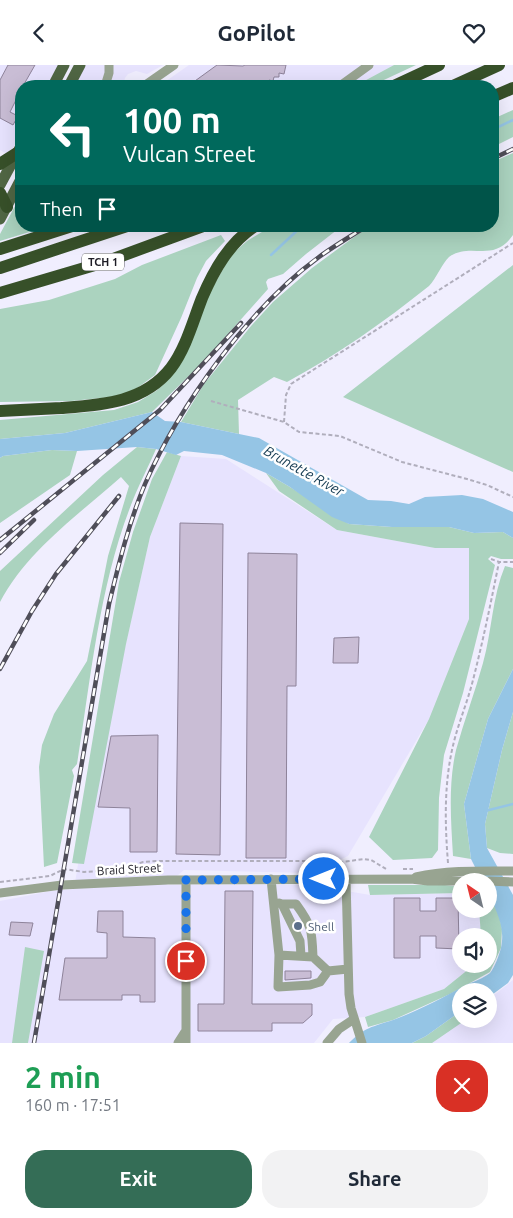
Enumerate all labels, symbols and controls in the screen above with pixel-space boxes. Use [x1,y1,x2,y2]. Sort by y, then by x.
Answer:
icon: back [25,19,53,47]
icon: heart [460,19,488,47]
text: GoPilot [218,20,295,45]
icon: left [40,100,105,165]
text: 100 m [123,100,221,140]
text: Vulcan Street [123,141,256,166]
icon: arrive [93,195,121,223]
text: Then [40,198,83,220]
road number: TCH 1 [82,253,124,271]
water label: Brunette River [261,442,347,500]
position arrow [297,852,349,904]
street label: Braid Street [96,861,162,877]
north arrow [452,873,498,917]
map controls [452,873,497,1028]
marker: Shell [292,920,304,932]
place label: Shell [308,920,334,933]
button: sound [452,928,497,973]
pin [165,940,207,982]
icon: arrive [172,947,200,975]
button: layers [452,983,497,1028]
text: 2 min [25,1060,101,1094]
button: close [436,1060,488,1112]
text: 160 m · 17:51 [25,1096,121,1114]
button: Exit [25,1150,252,1208]
button: Share [262,1150,488,1208]

